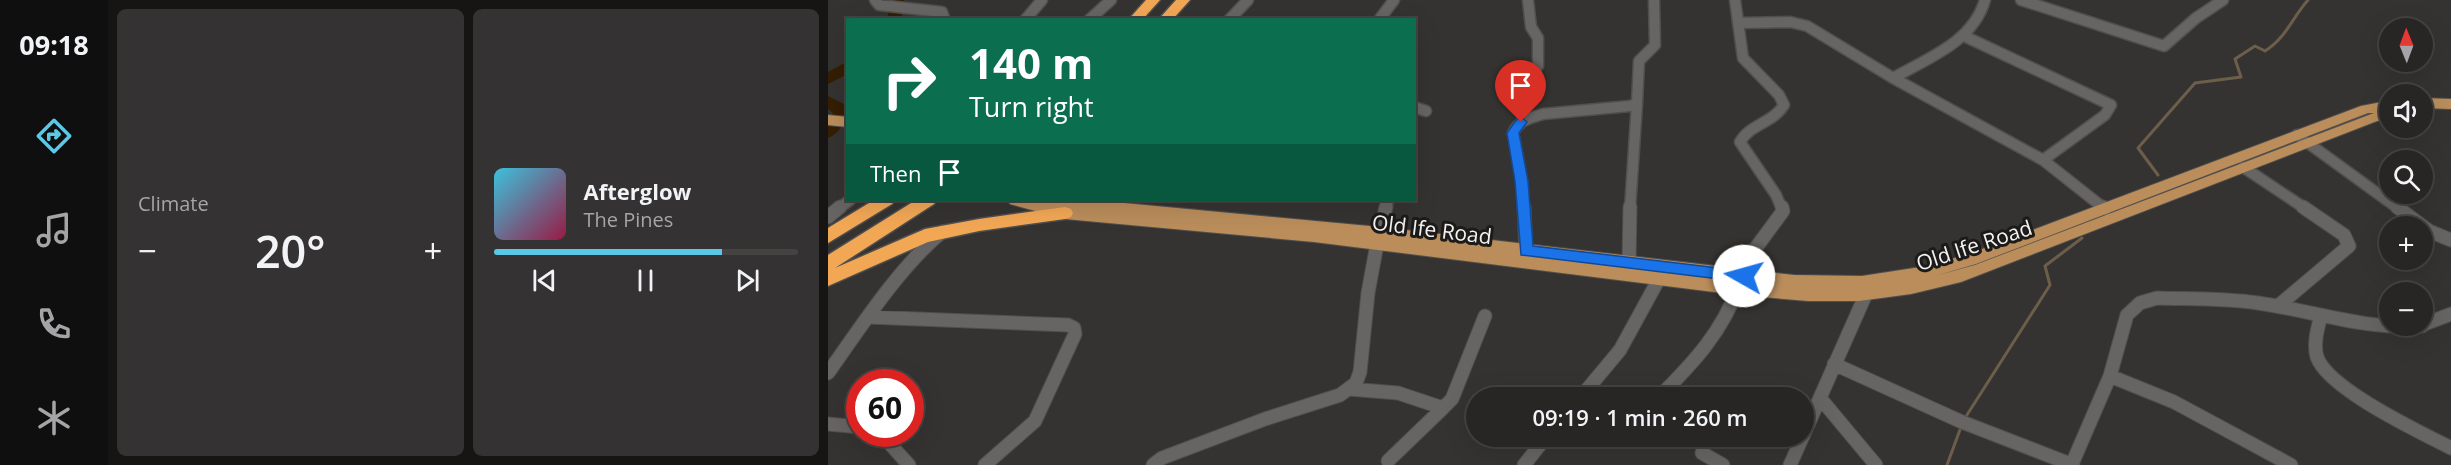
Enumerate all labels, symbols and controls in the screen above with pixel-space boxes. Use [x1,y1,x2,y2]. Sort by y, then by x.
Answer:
north arrow [2379,18,2433,72]
map controls [2379,18,2433,336]
text: 09:18 [19,26,89,63]
text: 140 m [969,34,1093,91]
icon: right [870,42,948,120]
pin [1495,60,1546,122]
icon: arrive [1504,69,1537,102]
button: sound [2379,84,2433,138]
text: Turn right [969,88,1094,125]
icon: directions [33,115,75,157]
button: search [2379,150,2433,204]
icon: arrive [933,156,966,189]
text: Then [870,158,921,188]
text: Afterglow [584,176,691,206]
text: Climate [138,190,209,217]
text: The Pines [584,206,673,233]
street label: Old Ife Road [1371,208,1493,250]
icon: music [33,209,75,251]
street label: Old Ife Road [1912,213,2036,277]
button: + [2379,216,2433,270]
text: 20° [255,220,326,281]
text: − [138,228,157,273]
text: + [424,228,442,273]
position arrow [1712,244,1776,308]
icon: previous [528,264,561,297]
icon: pause [629,264,662,297]
icon: next [731,264,764,297]
button: − [2379,282,2433,336]
icon: phone [33,303,75,345]
speed limit sign: 60 [846,369,924,447]
icon: climate [33,397,75,439]
text: 09:19 · 1 min · 260 m [1532,402,1748,432]

